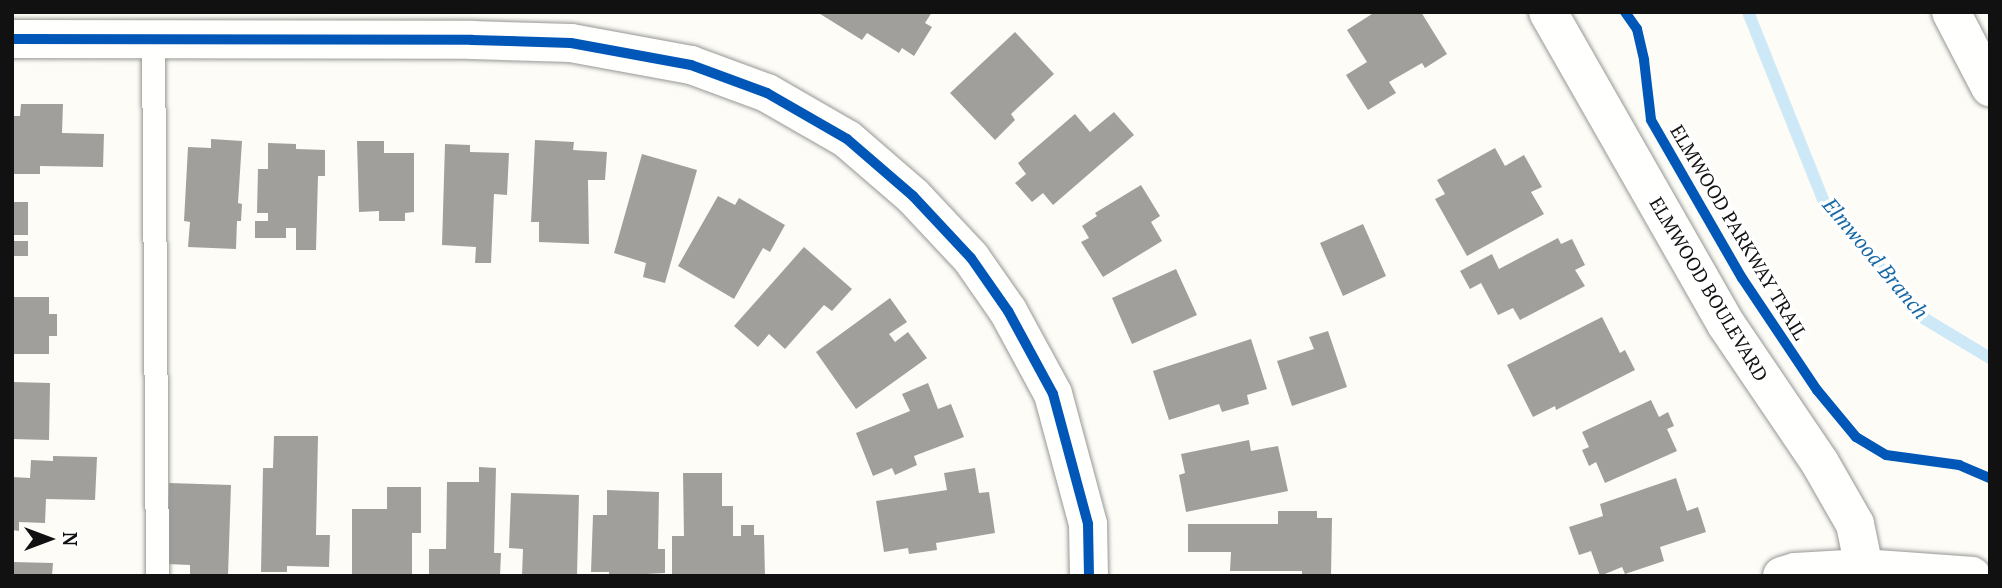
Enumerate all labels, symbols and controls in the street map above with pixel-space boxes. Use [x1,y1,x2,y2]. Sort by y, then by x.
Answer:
street label: ELMWOOD PARKWAY TRAIL [1666,120,1812,344]
water label: Elmwood Branch [1818,192,1934,324]
street label: ELMWOOD BOULEVARD [1645,193,1773,385]
north arrow [14,504,84,574]
text: N [58,532,83,546]

